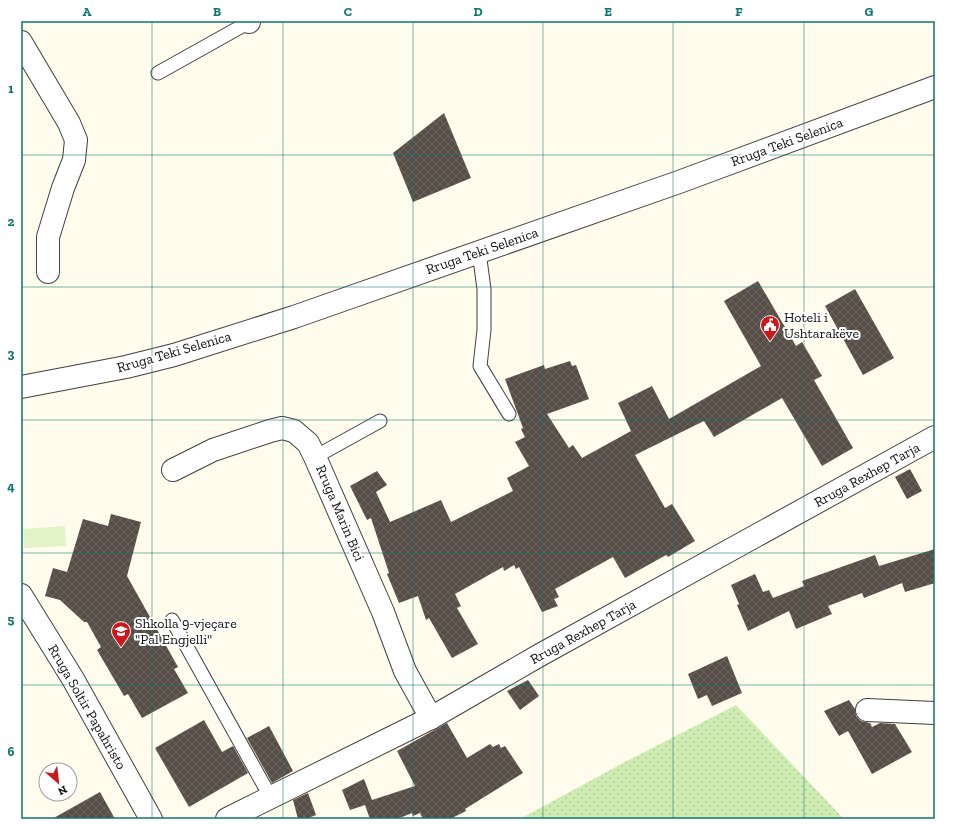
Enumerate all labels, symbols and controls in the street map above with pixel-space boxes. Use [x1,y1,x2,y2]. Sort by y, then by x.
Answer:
text: A [83,4,92,19]
text: B [213,4,221,19]
text: C [344,4,352,19]
text: D [473,4,483,19]
text: E [604,4,612,19]
text: F [735,4,743,19]
text: G [865,4,874,19]
text: 1 [8,81,14,96]
street label: Rruga Teki Selenica [729,114,846,170]
text: 2 [8,214,15,229]
street label: Rruga Teki Selenica [423,224,541,278]
place label: Hoteli i Ushtarakëve [784,309,859,342]
public building icon: Hoteli i Ushtarakëve [759,314,781,342]
street label: Rruga Teki Selenica [115,328,233,376]
text: 3 [8,346,15,361]
street label: Rruga Rexhep Tarja [811,439,923,511]
street label: Rruga Marin Bici [312,462,368,564]
text: 4 [7,479,15,494]
street label: Rruga Rexhep Tarja [527,596,639,668]
text: 5 [8,612,15,627]
place label: Shkolla 9-vjeçare "Pal Engjelli" [135,615,237,648]
school or university icon: Shkolla 9-vjeçare "Pal Engjelli" [110,620,132,648]
street label: Rruga Soltir Papahristo [44,641,130,773]
text: 6 [8,744,15,759]
north arrow [38,762,78,802]
text: N [55,783,69,798]

